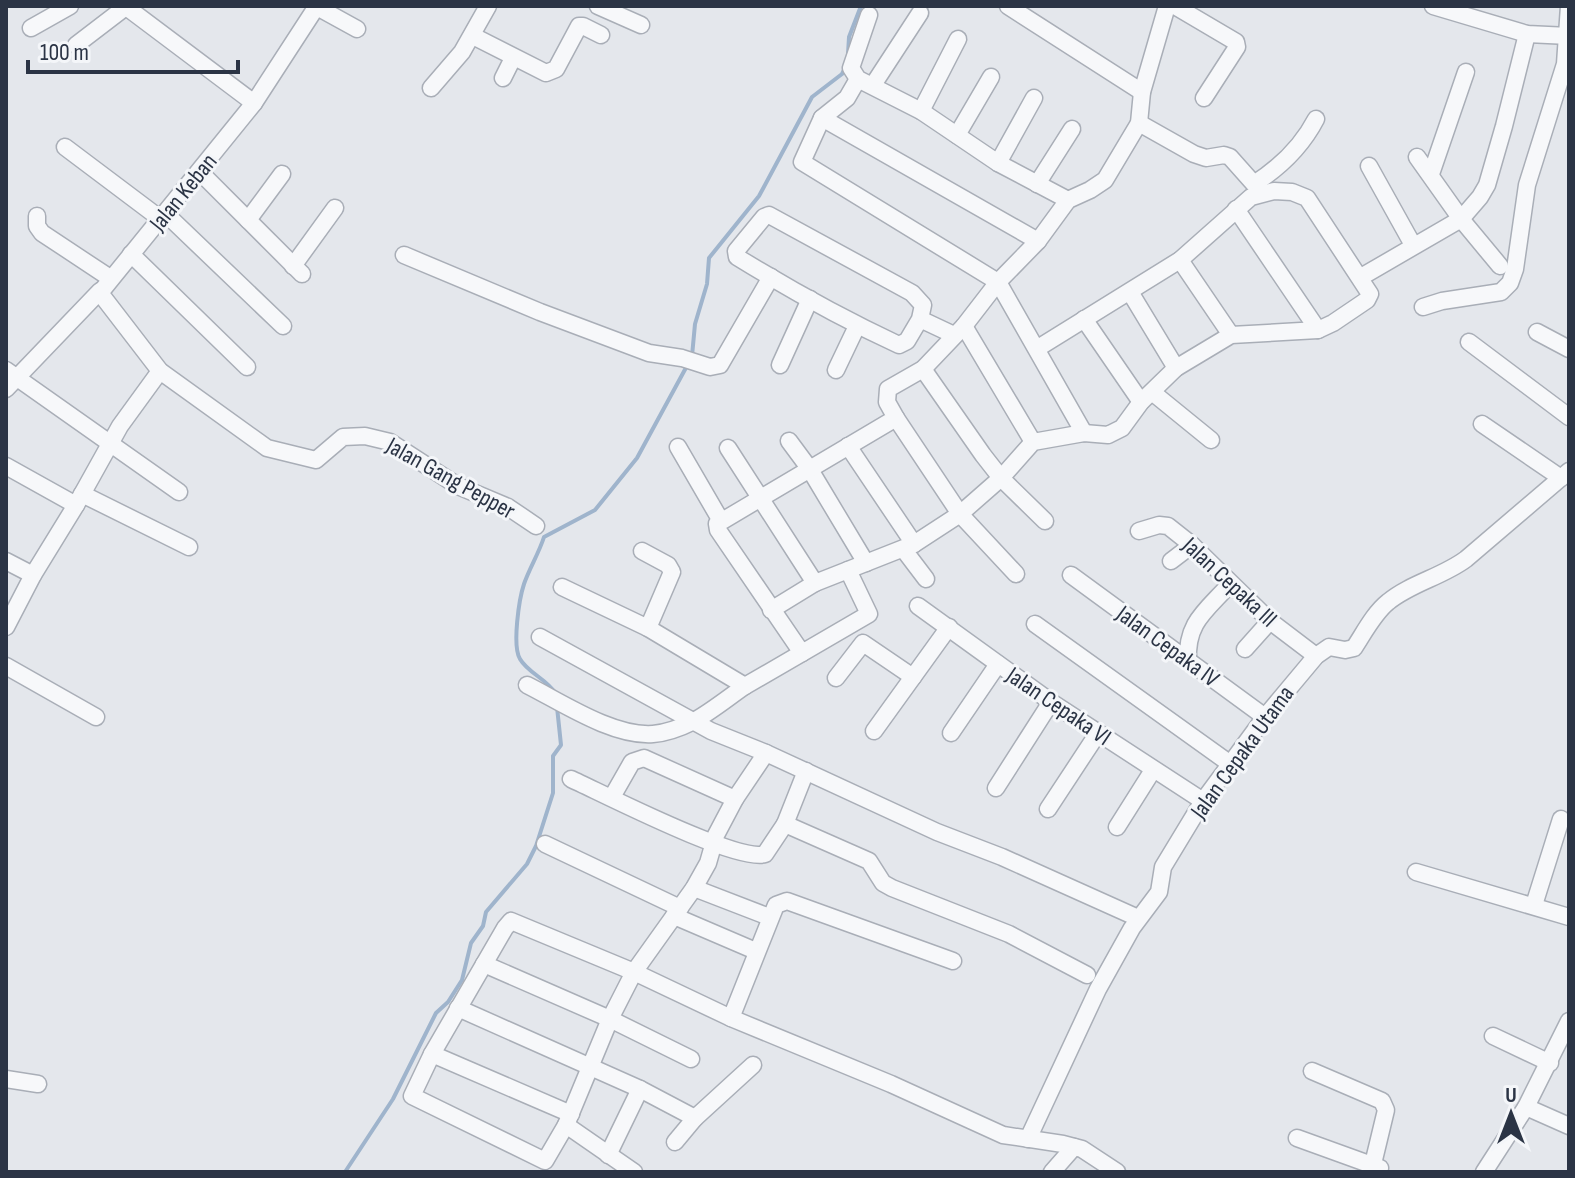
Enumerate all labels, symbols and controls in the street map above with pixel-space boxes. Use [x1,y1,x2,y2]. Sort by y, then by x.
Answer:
scale bar [28,24,238,74]
text: 100 m [40,38,89,67]
street label: Jalan Keban [143,148,223,238]
street label: Jalan Gang Pepper [380,431,520,526]
street label: Jalan Cepaka III [1176,531,1283,634]
street label: Jalan Cepaka IV [1110,599,1225,694]
street label: Jalan Cepaka VI [1000,660,1117,752]
street label: Jalan Cepaka Utama [1184,680,1300,825]
north arrow [1471,1074,1551,1154]
text: U [1505,1082,1517,1109]

